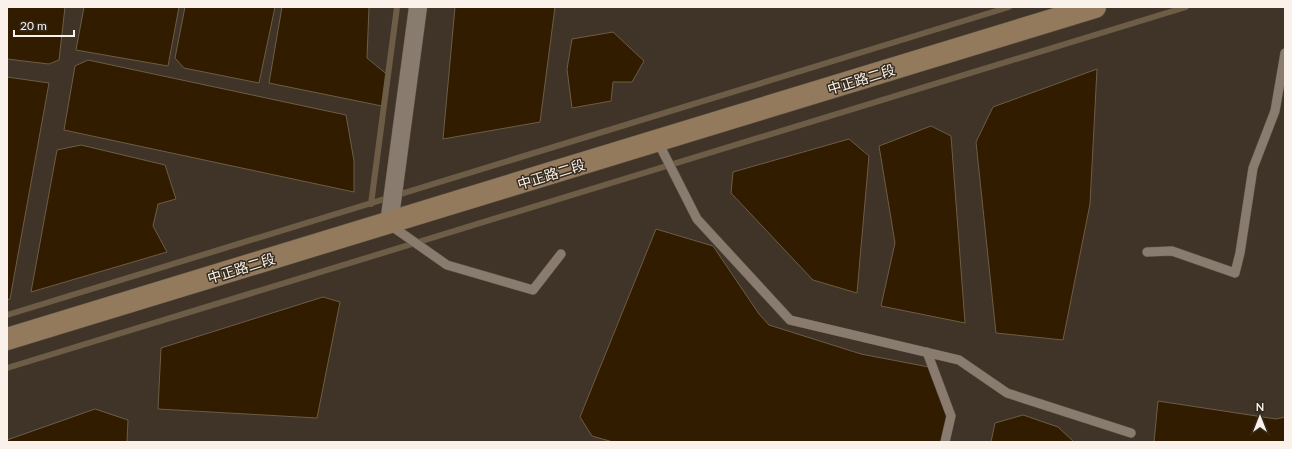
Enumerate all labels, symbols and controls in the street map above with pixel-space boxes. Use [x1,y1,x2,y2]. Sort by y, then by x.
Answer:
scale bar [14,12,74,38]
text: 20 m [20,18,47,33]
street label: 中正路二段 [825,61,897,97]
street label: 中正路二段 [515,156,587,192]
street label: 中正路二段 [205,250,277,286]
north arrow [1240,397,1280,437]
text: N [1256,400,1264,413]

